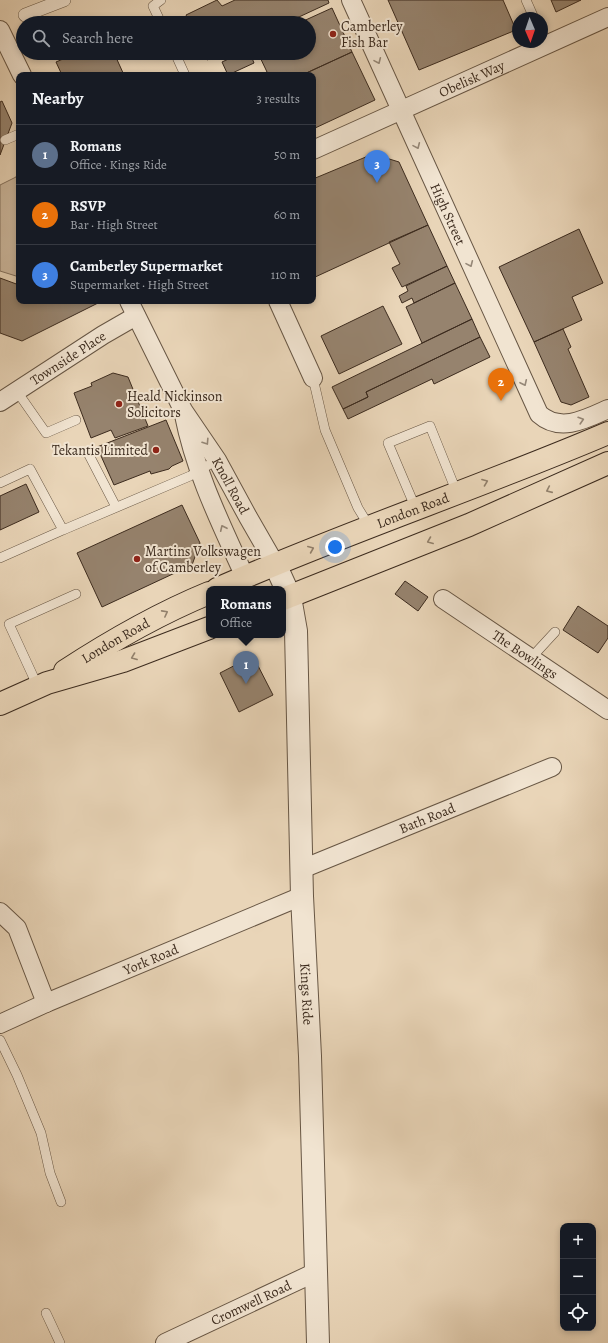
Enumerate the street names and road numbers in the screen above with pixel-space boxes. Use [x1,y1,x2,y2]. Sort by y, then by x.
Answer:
street label: Obelisk Way [436,55,508,102]
street label: High Street [426,180,471,248]
street label: Townside Place [26,326,110,390]
street label: Knoll Road [208,453,254,518]
street label: London Road [374,488,452,533]
street label: London Road [78,613,153,668]
street label: The Bowlings [489,625,562,683]
street label: Bath Road [396,798,458,838]
street label: York Road [119,939,182,980]
street label: Kings Ride [296,963,318,1026]
street label: Cromwell Road [208,1275,295,1330]

